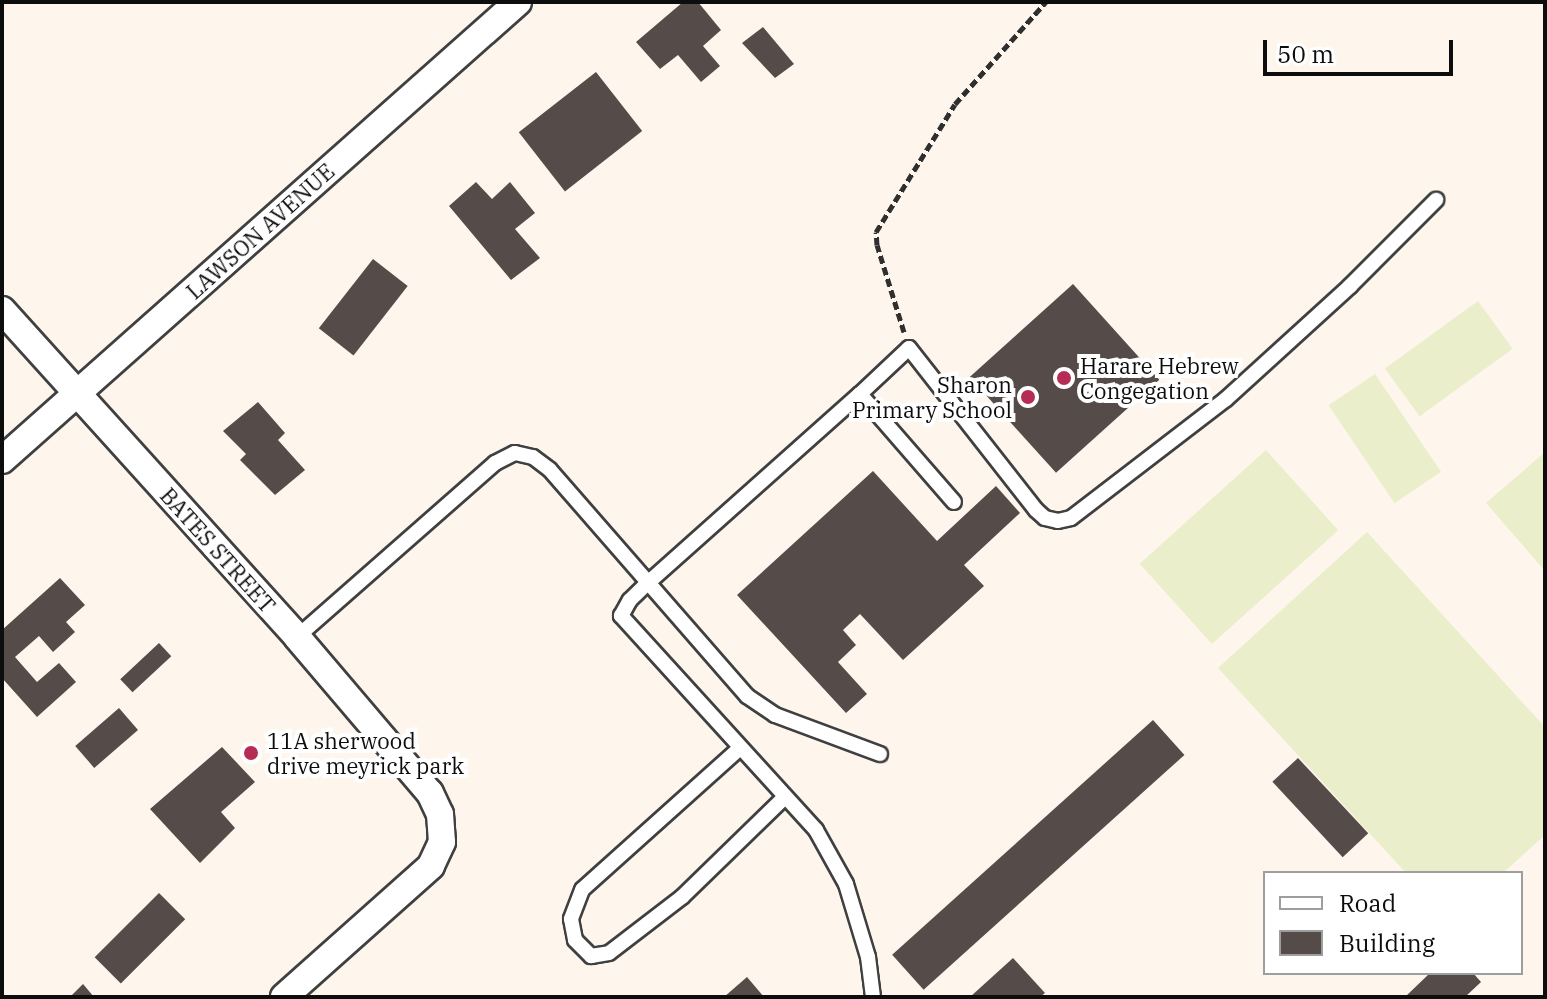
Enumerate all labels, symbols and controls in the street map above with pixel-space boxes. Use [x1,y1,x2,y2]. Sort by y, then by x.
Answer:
scale bar [1267,24,1457,74]
text: 50 m [1277,38,1334,70]
street label: LAWSON AVENUE [181,158,339,304]
place label: Harare Hebrew Congegation [1080,352,1239,404]
marker: Harare Hebrew Congegation [1055,369,1073,387]
place label: Sharon Primary School [852,371,1012,422]
marker: Sharon Primary School [1019,388,1037,406]
street label: BATES STREET [155,482,281,618]
place label: 11A sherwood drive meyrick park [267,727,464,778]
marker: 11A sherwood drive meyrick park [242,744,260,762]
legend [1263,871,1523,975]
text: Road [1339,887,1396,919]
text: Building [1339,927,1435,959]

